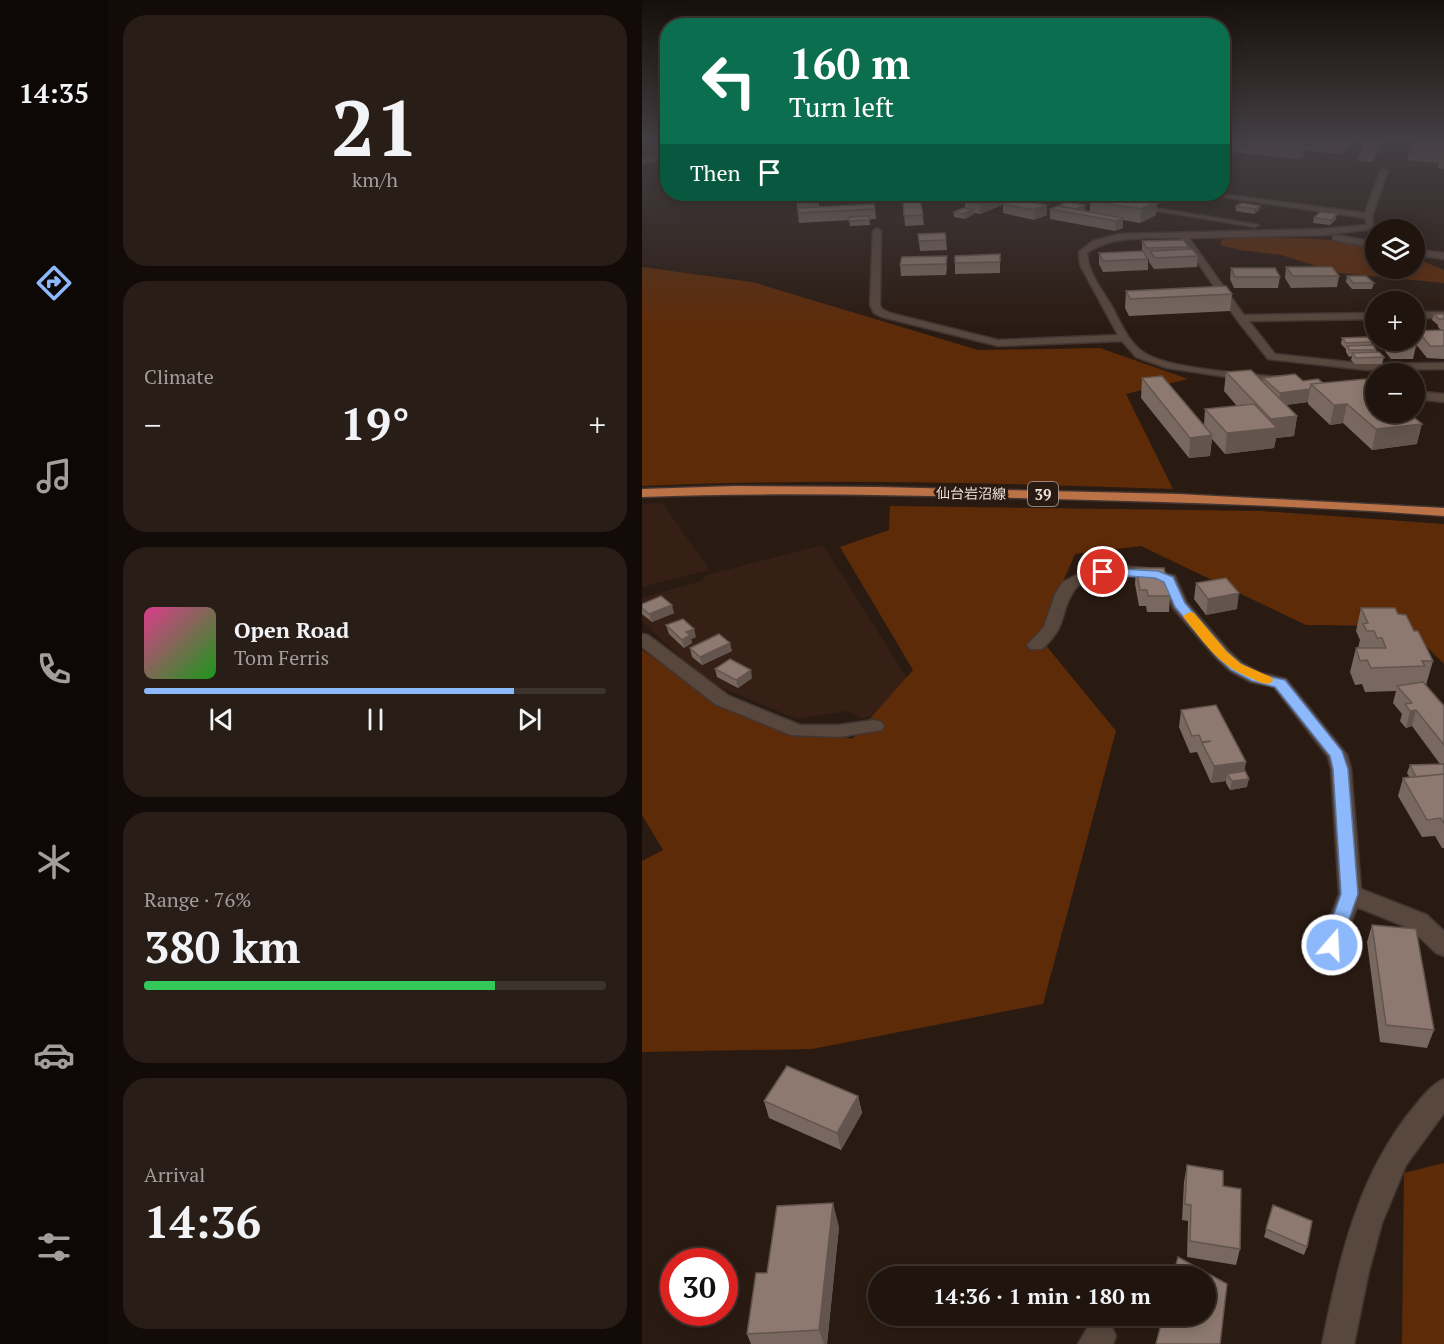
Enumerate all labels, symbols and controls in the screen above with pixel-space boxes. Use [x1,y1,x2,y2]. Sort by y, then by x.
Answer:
text: 160 m [789,35,910,91]
icon: left [690,42,768,120]
text: 14:35 [19,75,89,111]
text: 21 [331,75,419,178]
text: Turn left [789,89,894,125]
icon: arrive [753,156,786,189]
text: Then [690,158,741,187]
text: km/h [352,166,398,193]
map controls [1365,219,1425,423]
button: layers [1365,219,1425,279]
icon: directions [33,262,75,304]
button: + [1365,291,1425,351]
text: Climate [144,363,214,390]
button: − [1365,363,1425,423]
text: 19° [340,393,410,453]
text: − [144,403,162,446]
text: + [588,403,606,446]
icon: music [33,455,75,497]
road number: 39 [1028,482,1058,506]
street label: 仙台岩沼線 [936,483,1006,503]
pin [1077,546,1128,597]
icon: arrive [1086,555,1119,588]
text: Open Road [234,615,349,644]
text: Tom Ferris [234,644,329,671]
icon: phone [33,648,75,690]
icon: previous [205,703,238,736]
icon: pause [359,703,392,736]
icon: next [513,703,546,736]
icon: climate [33,841,75,883]
text: Range · 76% [144,886,251,913]
position arrow [1300,913,1364,977]
text: 380 km [144,916,300,976]
icon: car [33,1034,75,1076]
text: Arrival [144,1161,205,1188]
text: 14:36 [144,1191,261,1251]
icon: filters [33,1226,75,1268]
speed limit sign: 30 [660,1248,738,1326]
text: 14:36 · 1 min · 180 m [933,1281,1151,1310]

